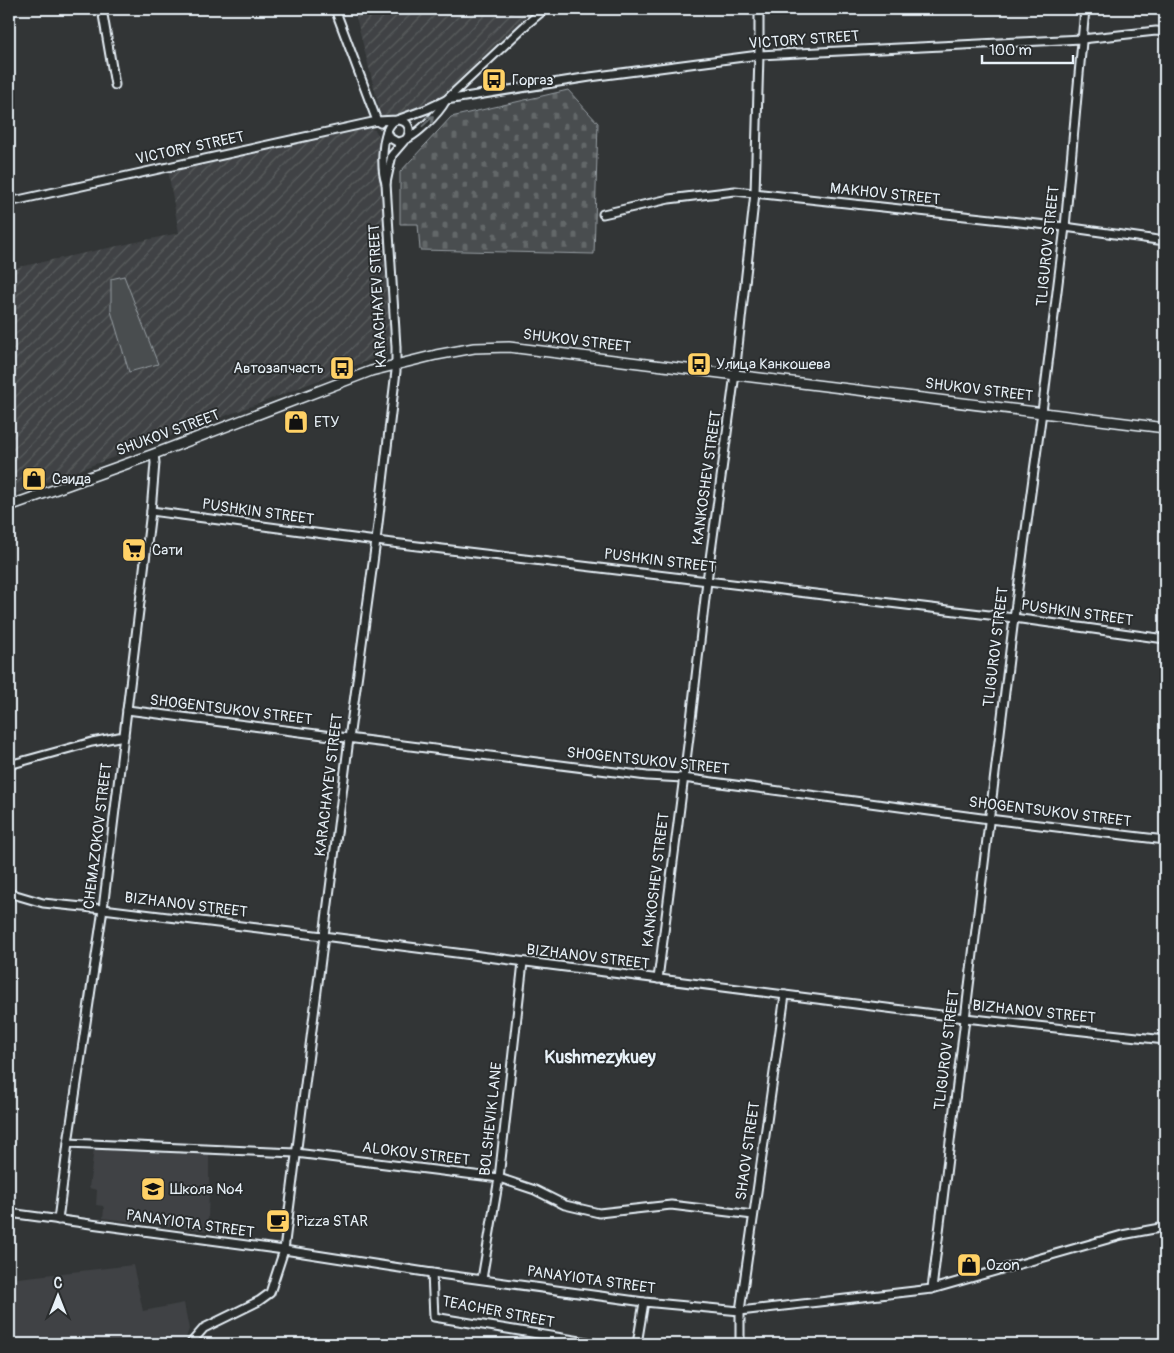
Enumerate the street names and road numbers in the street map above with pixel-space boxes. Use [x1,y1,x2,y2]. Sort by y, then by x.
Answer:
street label: VICTORY STREET [748,27,860,53]
street label: VICTORY STREET [134,127,246,169]
street label: MAKHOV STREET [829,179,941,209]
street label: TLIGUROV STREET [1032,185,1064,307]
street label: KARACHAYEV STREET [365,224,391,368]
street label: SHUKOV STREET [522,325,632,357]
street label: SHUKOV STREET [924,374,1034,406]
street label: SHUKOV STREET [114,405,222,461]
street label: KANKOSHEV STREET [688,410,726,546]
street label: PUSHKIN STREET [201,495,315,529]
street label: PUSHKIN STREET [603,545,717,577]
street label: TLIGUROV STREET [979,586,1013,708]
street label: PUSHKIN STREET [1020,596,1134,630]
street label: SHOGENTSUKOV STREET [149,691,313,729]
street label: KARACHAYEV STREET [311,712,347,858]
street label: SHOGENTSUKOV STREET [566,743,730,779]
street label: CHEMAZOKOV STREET [80,762,116,910]
street label: SHOGENTSUKOV STREET [968,793,1132,831]
street label: KANKOSHEV STREET [638,812,674,948]
street label: BIZHANOV STREET [123,888,249,922]
street label: BIZHANOV STREET [525,940,651,974]
street label: TLIGUROV STREET [930,989,964,1111]
street label: BIZHANOV STREET [971,996,1097,1028]
street label: BOLSHEVIK LANE [476,1061,506,1177]
street label: SHAOV STREET [732,1100,764,1202]
street label: ALOKOV STREET [361,1138,471,1170]
street label: PANAYIOTA STREET [125,1206,255,1242]
street label: PANAYIOTA STREET [526,1262,656,1298]
street label: TEACHER STREET [440,1292,556,1332]

